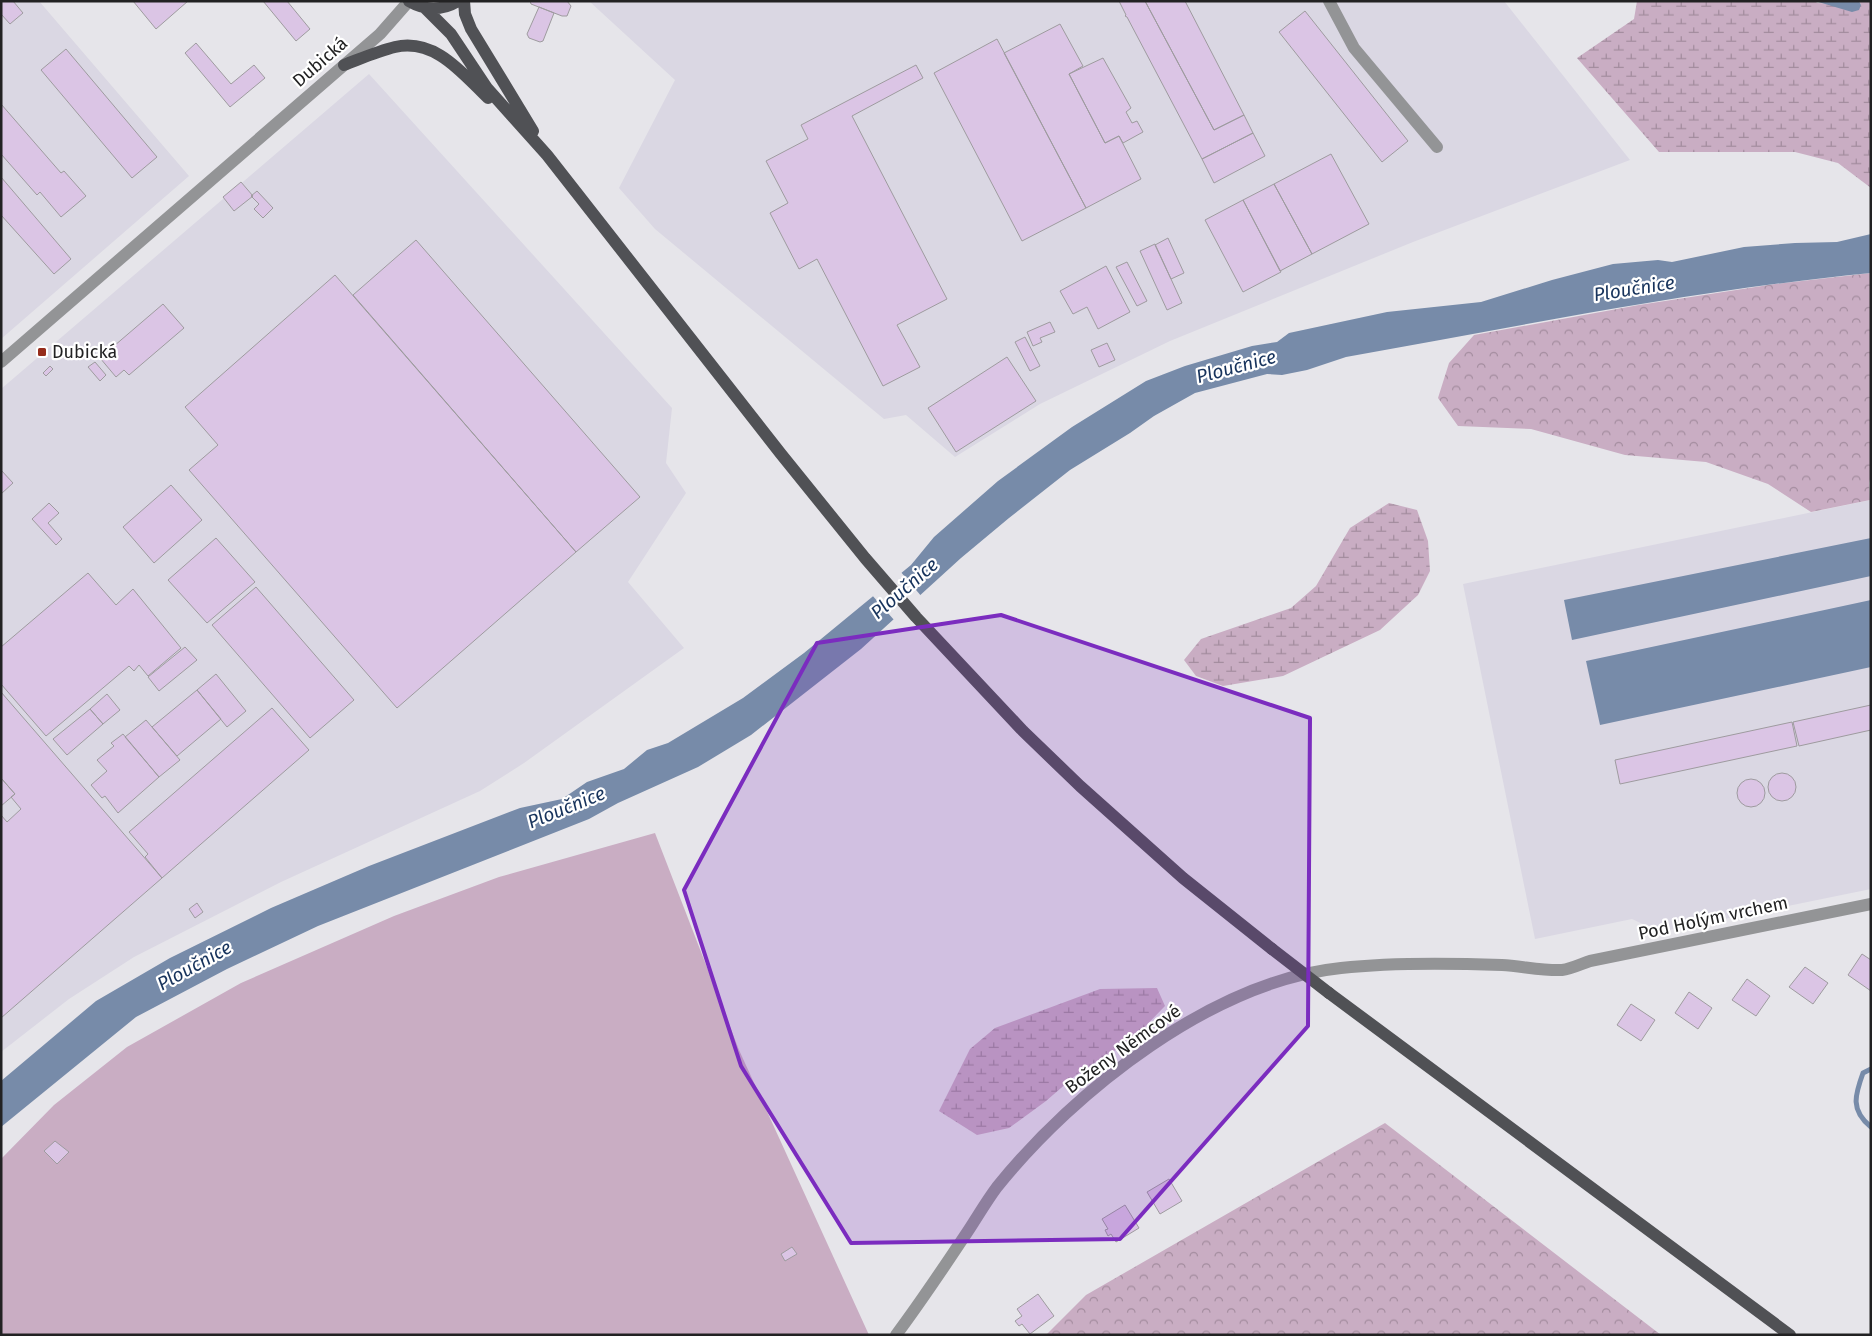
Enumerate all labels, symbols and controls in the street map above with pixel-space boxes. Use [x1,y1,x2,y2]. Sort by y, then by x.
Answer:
street label: Dubická [288,32,352,92]
water label: Ploučnice [1592,271,1676,306]
place label: Dubická [52,341,117,363]
water label: Ploučnice [1194,345,1279,388]
marker: Dubická [36,346,48,358]
water label: Ploučnice [866,553,943,624]
water label: Ploučnice [524,781,609,833]
street label: Pod Holým vrchem [1636,891,1790,945]
water label: Ploučnice [153,935,236,995]
street label: Boženy Němcové [1061,1000,1185,1098]

